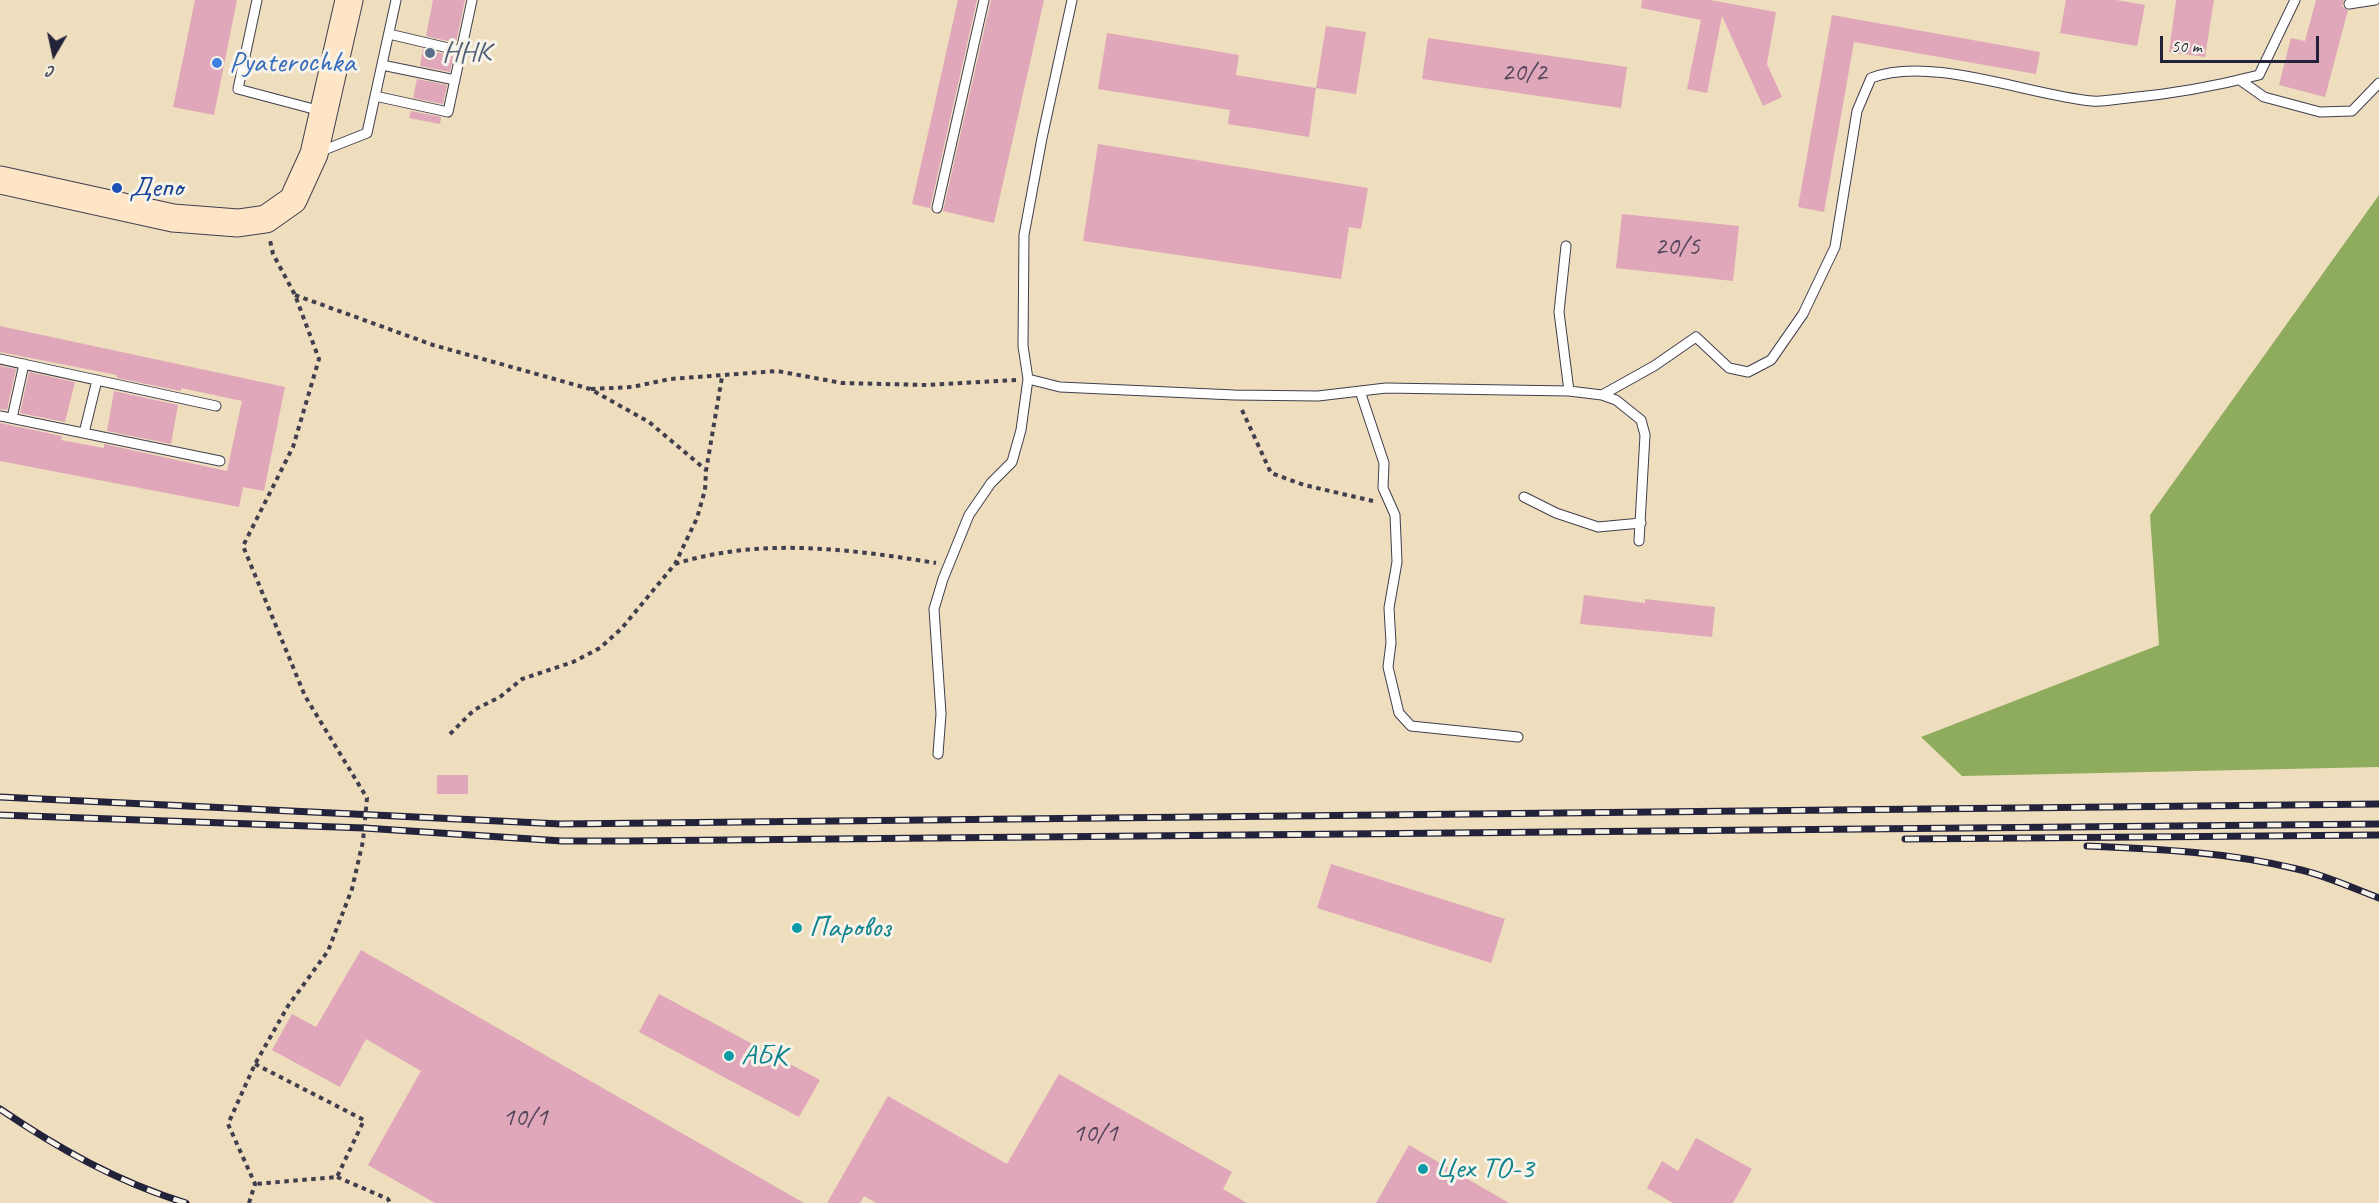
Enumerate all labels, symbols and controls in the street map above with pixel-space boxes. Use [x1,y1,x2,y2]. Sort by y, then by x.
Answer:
north arrow [24,24,84,84]
scale bar [2163,24,2322,62]
place label: ННК [442,35,491,71]
text: 50 m [2171,35,2202,57]
place label: Pyaterochka [229,45,355,81]
marker: ННК [423,46,437,60]
marker: Pyaterochka [210,56,224,70]
house number: 20/2 [1501,57,1547,89]
text: С [46,61,57,82]
place label: Депо [129,170,183,206]
marker: Депо [110,181,124,195]
house number: 20/5 [1654,231,1700,263]
place label: Паровоз [809,910,890,946]
marker: Паровоз [790,921,804,935]
place label: АБК [741,1038,786,1074]
marker: АБК [722,1049,736,1063]
house number: 10/1 [502,1102,548,1134]
house number: 10/1 [1072,1118,1118,1150]
place label: Цех ТО-3 [1435,1151,1534,1187]
marker: Цех ТО-3 [1416,1162,1430,1176]

